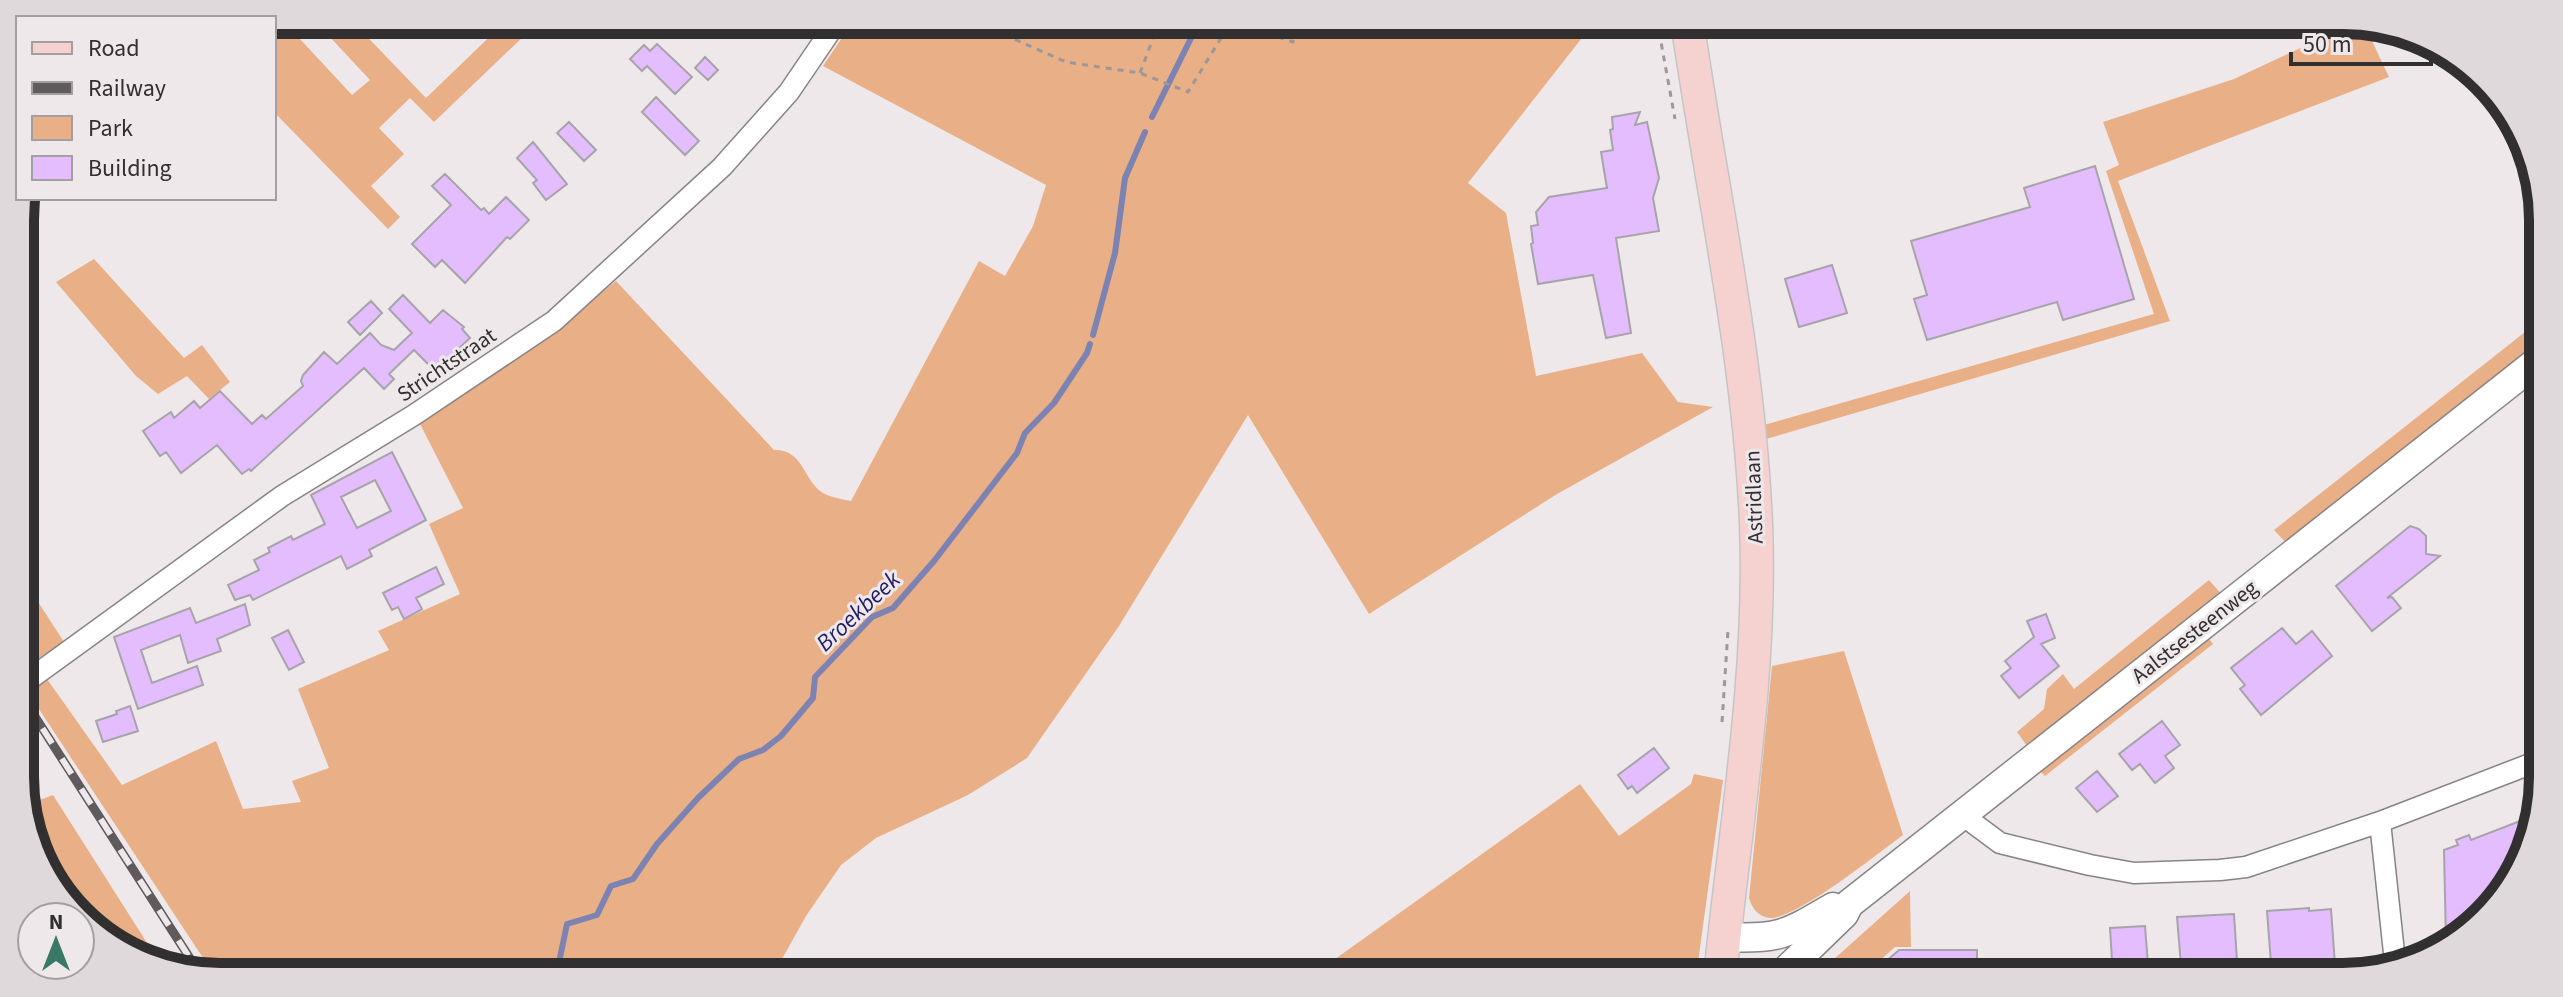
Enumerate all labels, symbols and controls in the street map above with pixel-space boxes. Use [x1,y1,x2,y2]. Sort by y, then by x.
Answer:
legend [16,16,276,200]
scale bar [2291,16,2431,66]
text: 50 m [2303,27,2352,62]
text: Road [88,31,140,66]
text: Railway [88,71,166,106]
text: Park [88,111,133,146]
text: Building [88,151,172,186]
street label: Strichtstraat [391,320,503,410]
street label: Astridlaan [1736,450,1772,544]
water label: Broekbeek [808,563,909,660]
street label: Aalstsesteenweg [2125,572,2265,691]
north arrow [16,901,96,981]
text: N [49,906,63,938]

